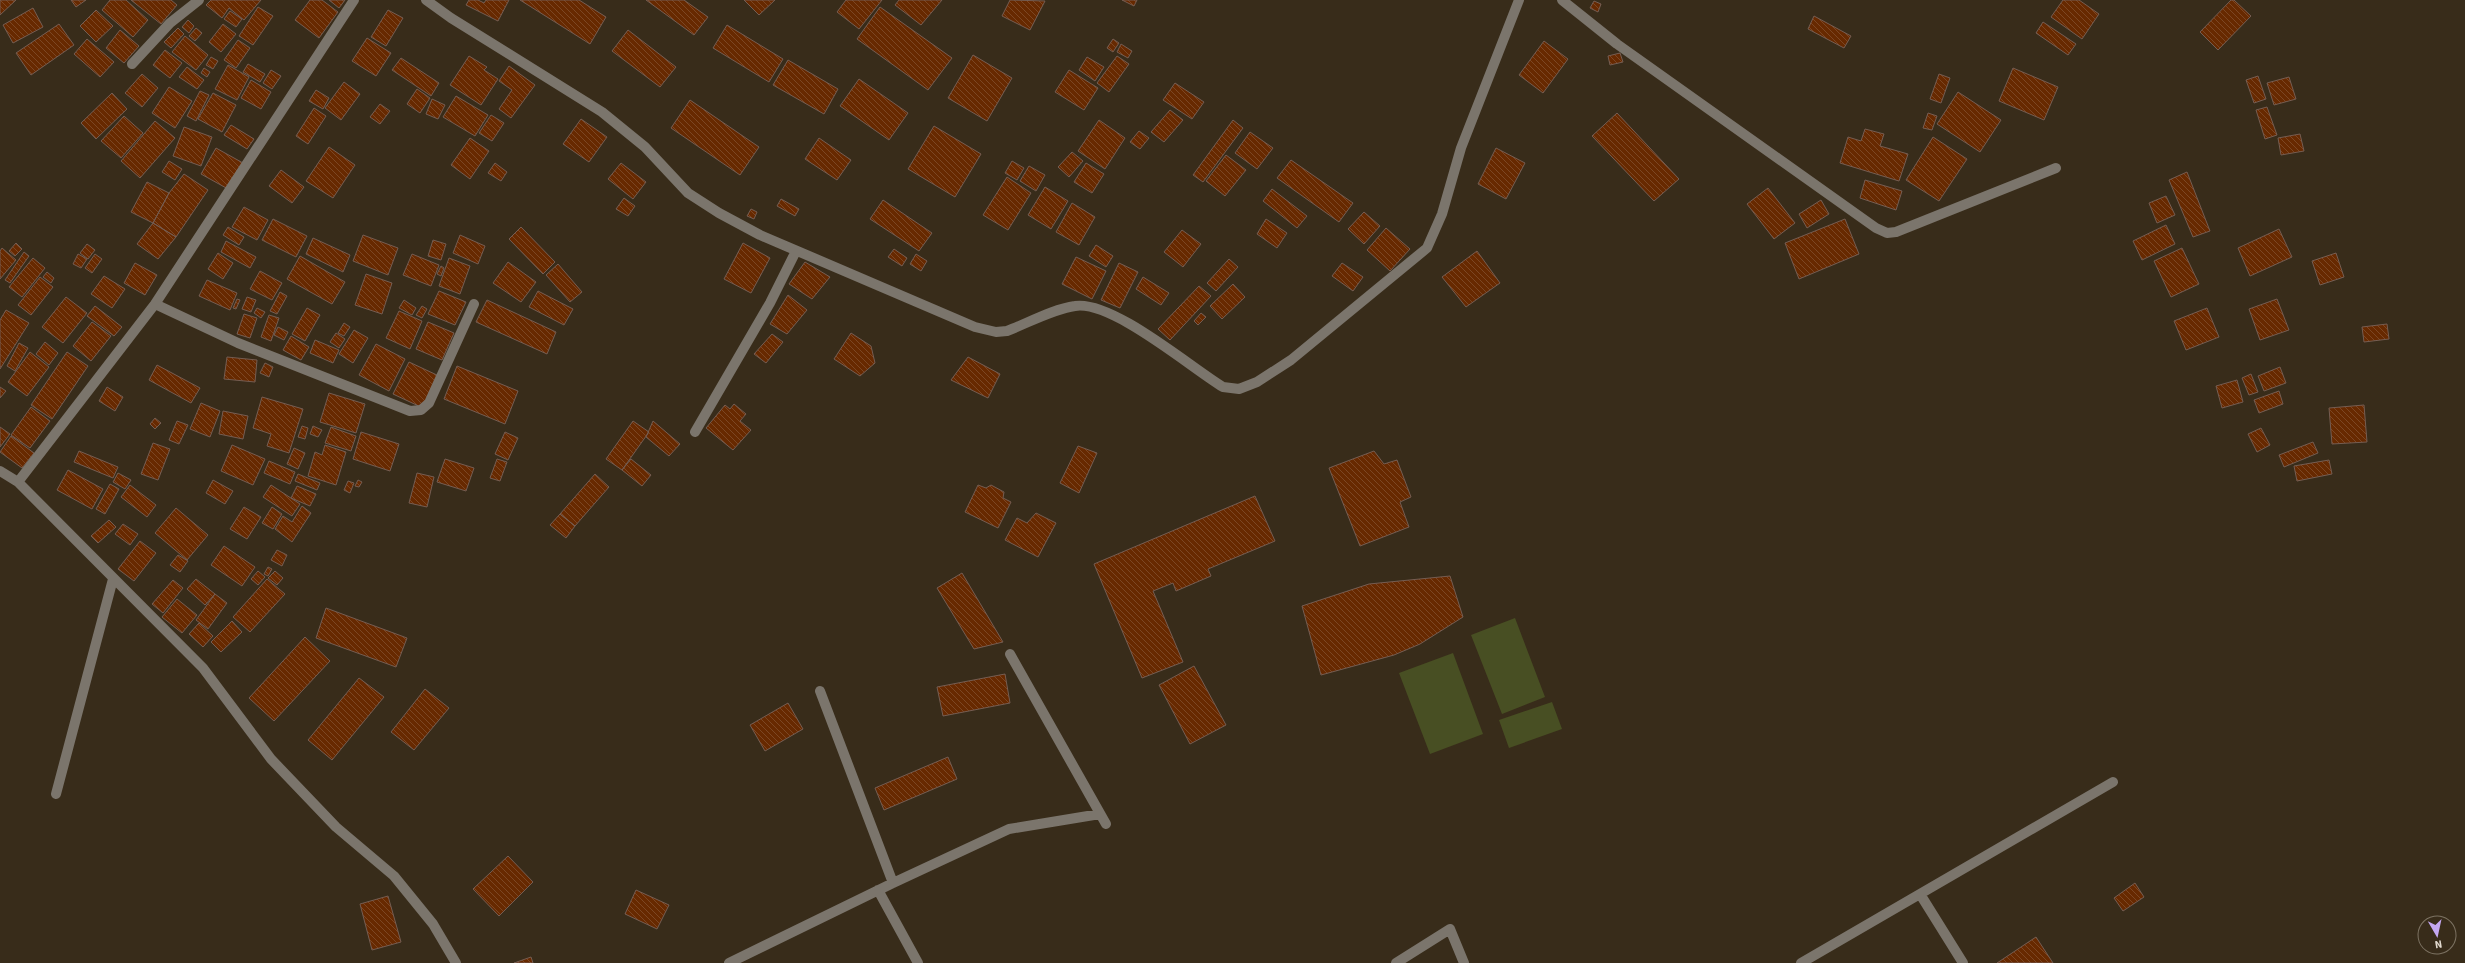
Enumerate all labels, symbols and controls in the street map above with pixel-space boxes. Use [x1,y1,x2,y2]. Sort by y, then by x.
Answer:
north arrow [2417,915,2457,955]
text: N [2434,936,2443,952]

